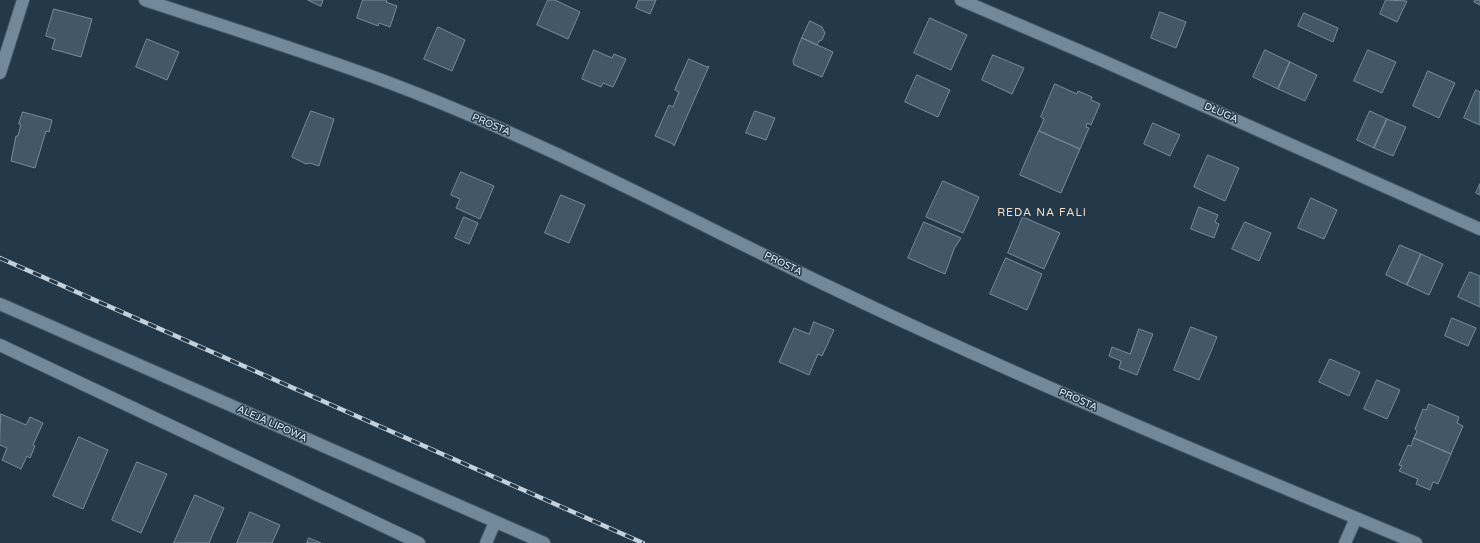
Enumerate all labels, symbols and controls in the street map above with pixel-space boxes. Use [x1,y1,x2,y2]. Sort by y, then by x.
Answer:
street label: DŁUGA [1202,100,1240,126]
street label: PROSTA [470,112,512,138]
district label: REDA NA FALI [997,206,1087,220]
street label: PROSTA [762,250,804,278]
street label: PROSTA [1057,386,1099,414]
street label: ALEJA LIPOWA [235,403,309,445]

